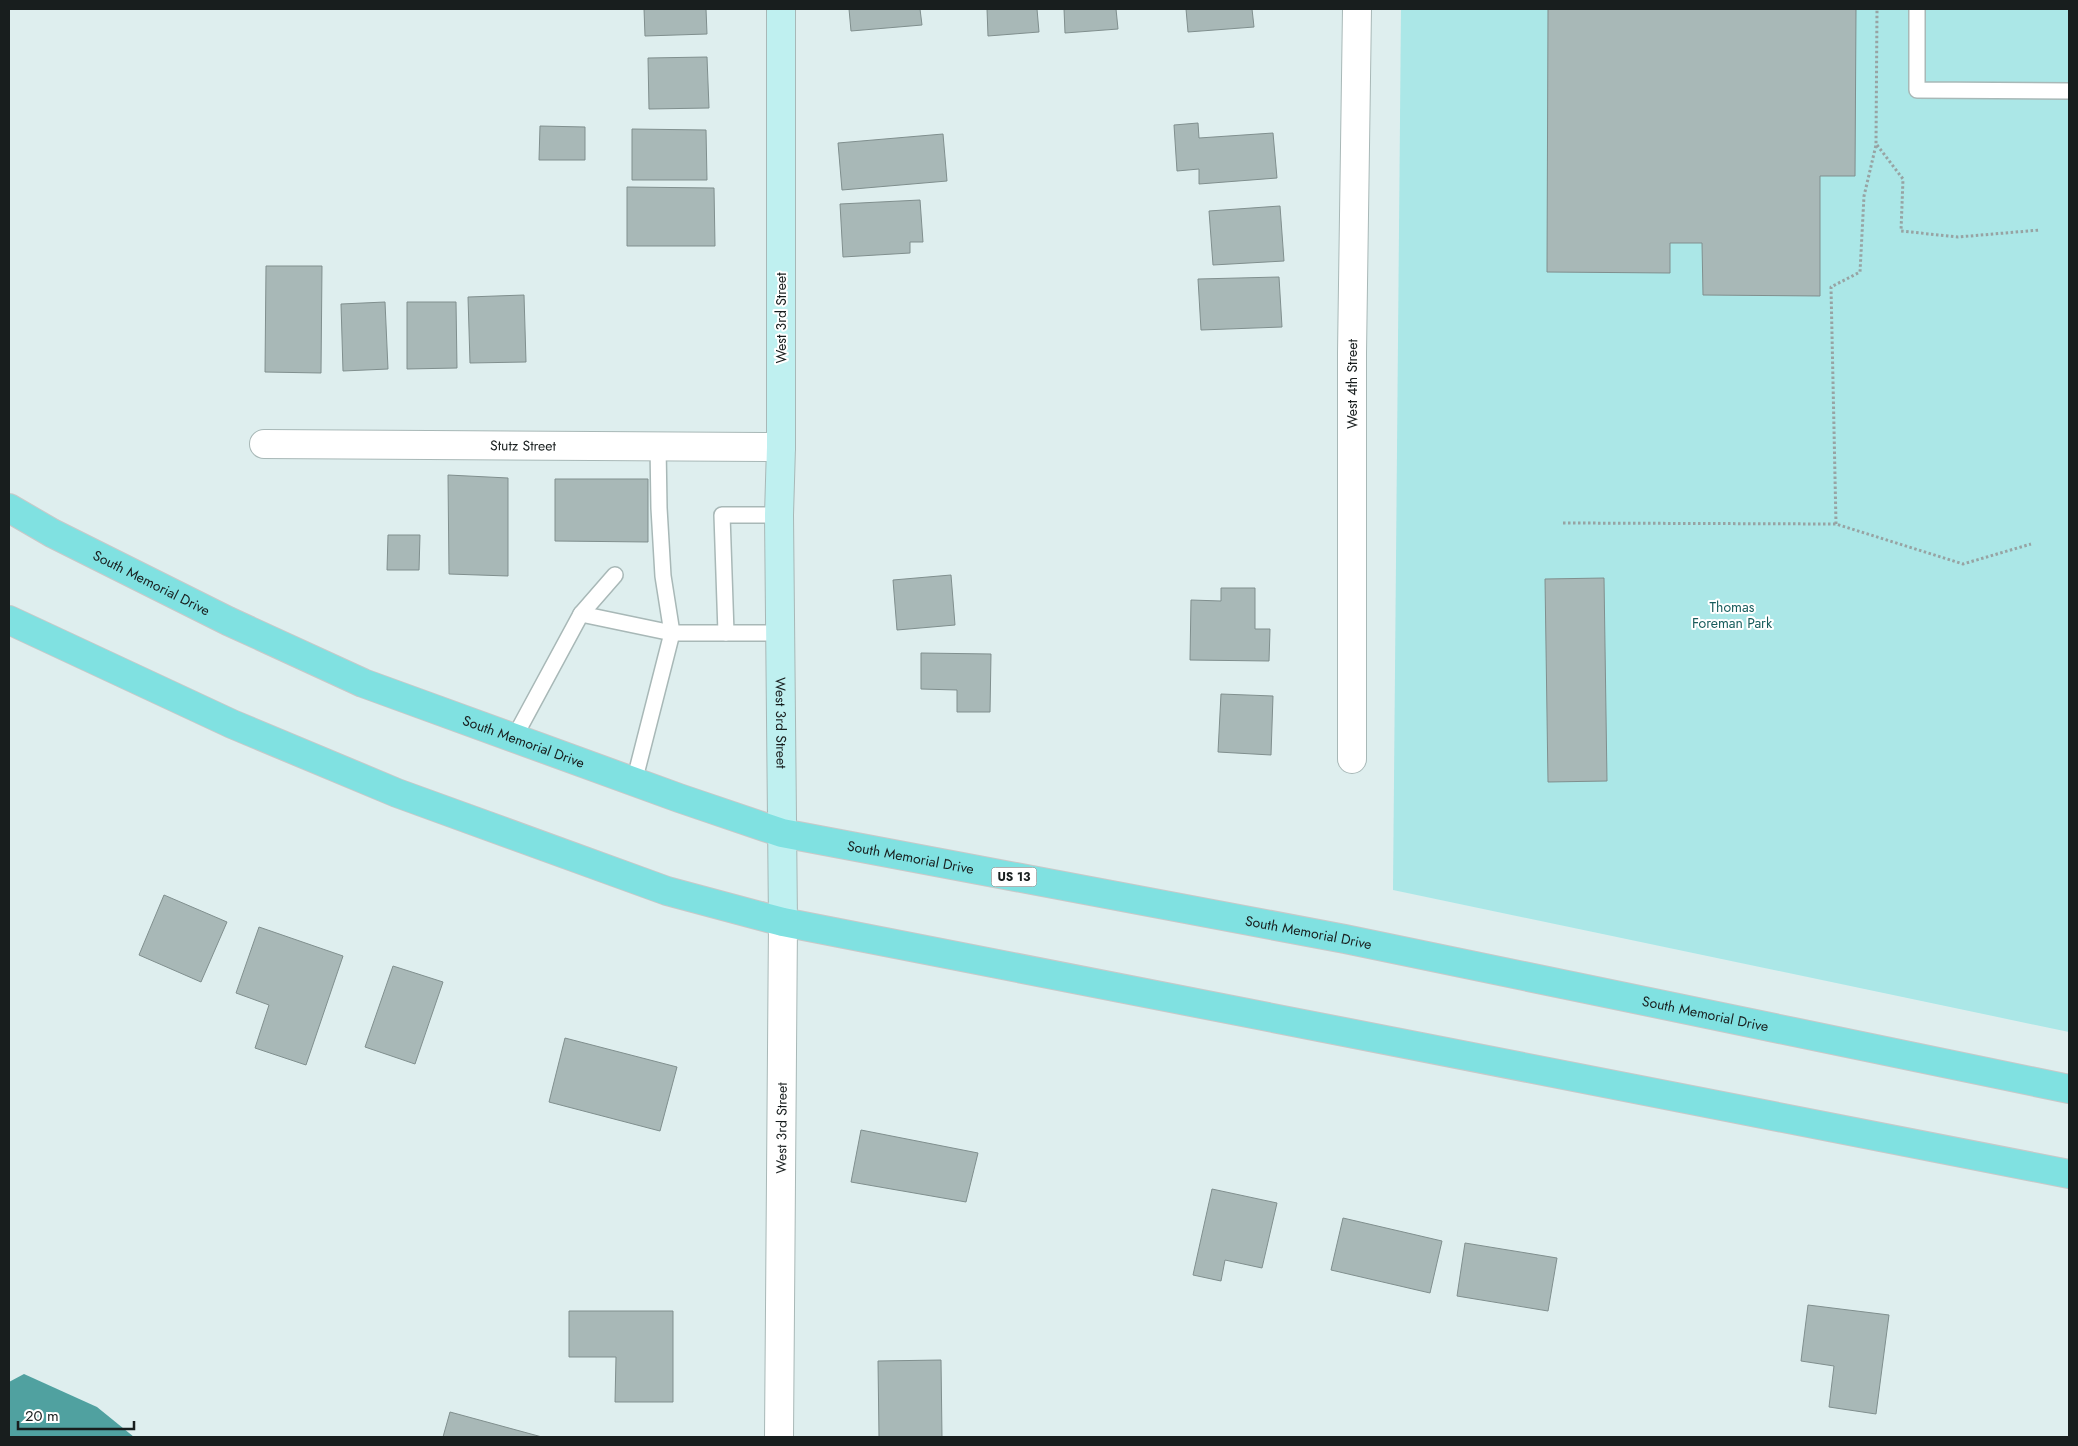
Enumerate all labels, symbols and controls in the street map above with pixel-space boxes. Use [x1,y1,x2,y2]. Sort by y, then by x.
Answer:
street label: West 3rd Street [771,272,791,364]
street label: West 4th Street [1342,338,1362,429]
street label: Stutz Street [490,435,557,456]
street label: South Memorial Drive [90,545,213,620]
park label: Thomas Foreman Park [1692,597,1773,633]
street label: West 3rd Street [771,677,791,769]
street label: South Memorial Drive [460,710,587,773]
street label: South Memorial Drive [846,835,976,879]
road number: US 13 [992,868,1036,886]
street label: South Memorial Drive [1244,910,1374,954]
street label: South Memorial Drive [1640,991,1770,1036]
street label: West 3rd Street [771,1082,792,1174]
scale bar [18,1398,134,1430]
text: 20 m [25,1405,59,1427]

